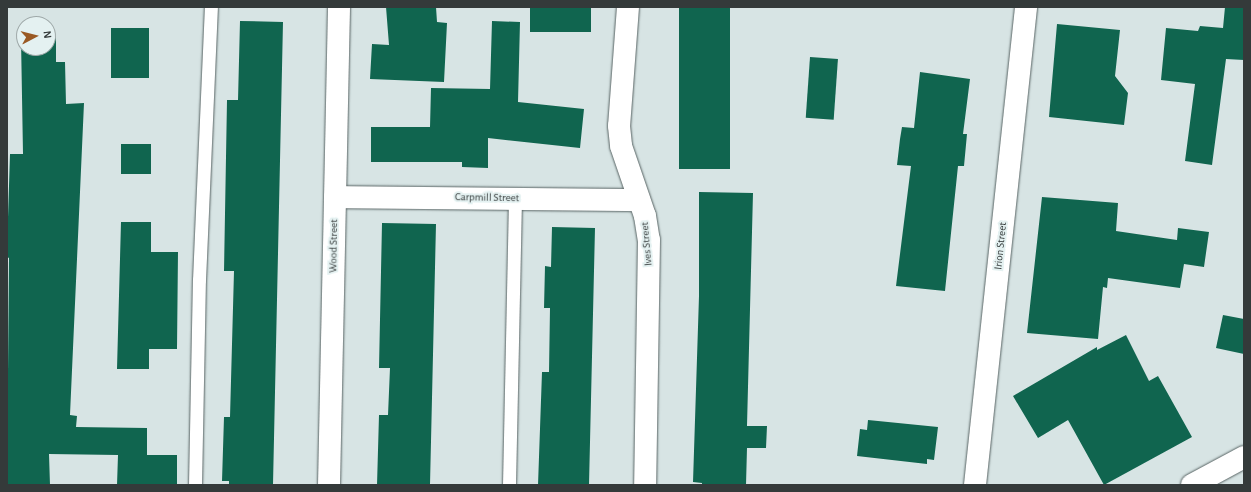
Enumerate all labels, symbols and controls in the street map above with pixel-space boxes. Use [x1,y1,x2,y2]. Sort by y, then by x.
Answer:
north arrow [16,16,56,56]
text: N [41,30,53,39]
street label: Carpmill Street [455,191,519,205]
street label: Wood Street [327,219,341,273]
street label: Ives Street [639,222,655,266]
street label: Irion Street [992,222,1010,270]

